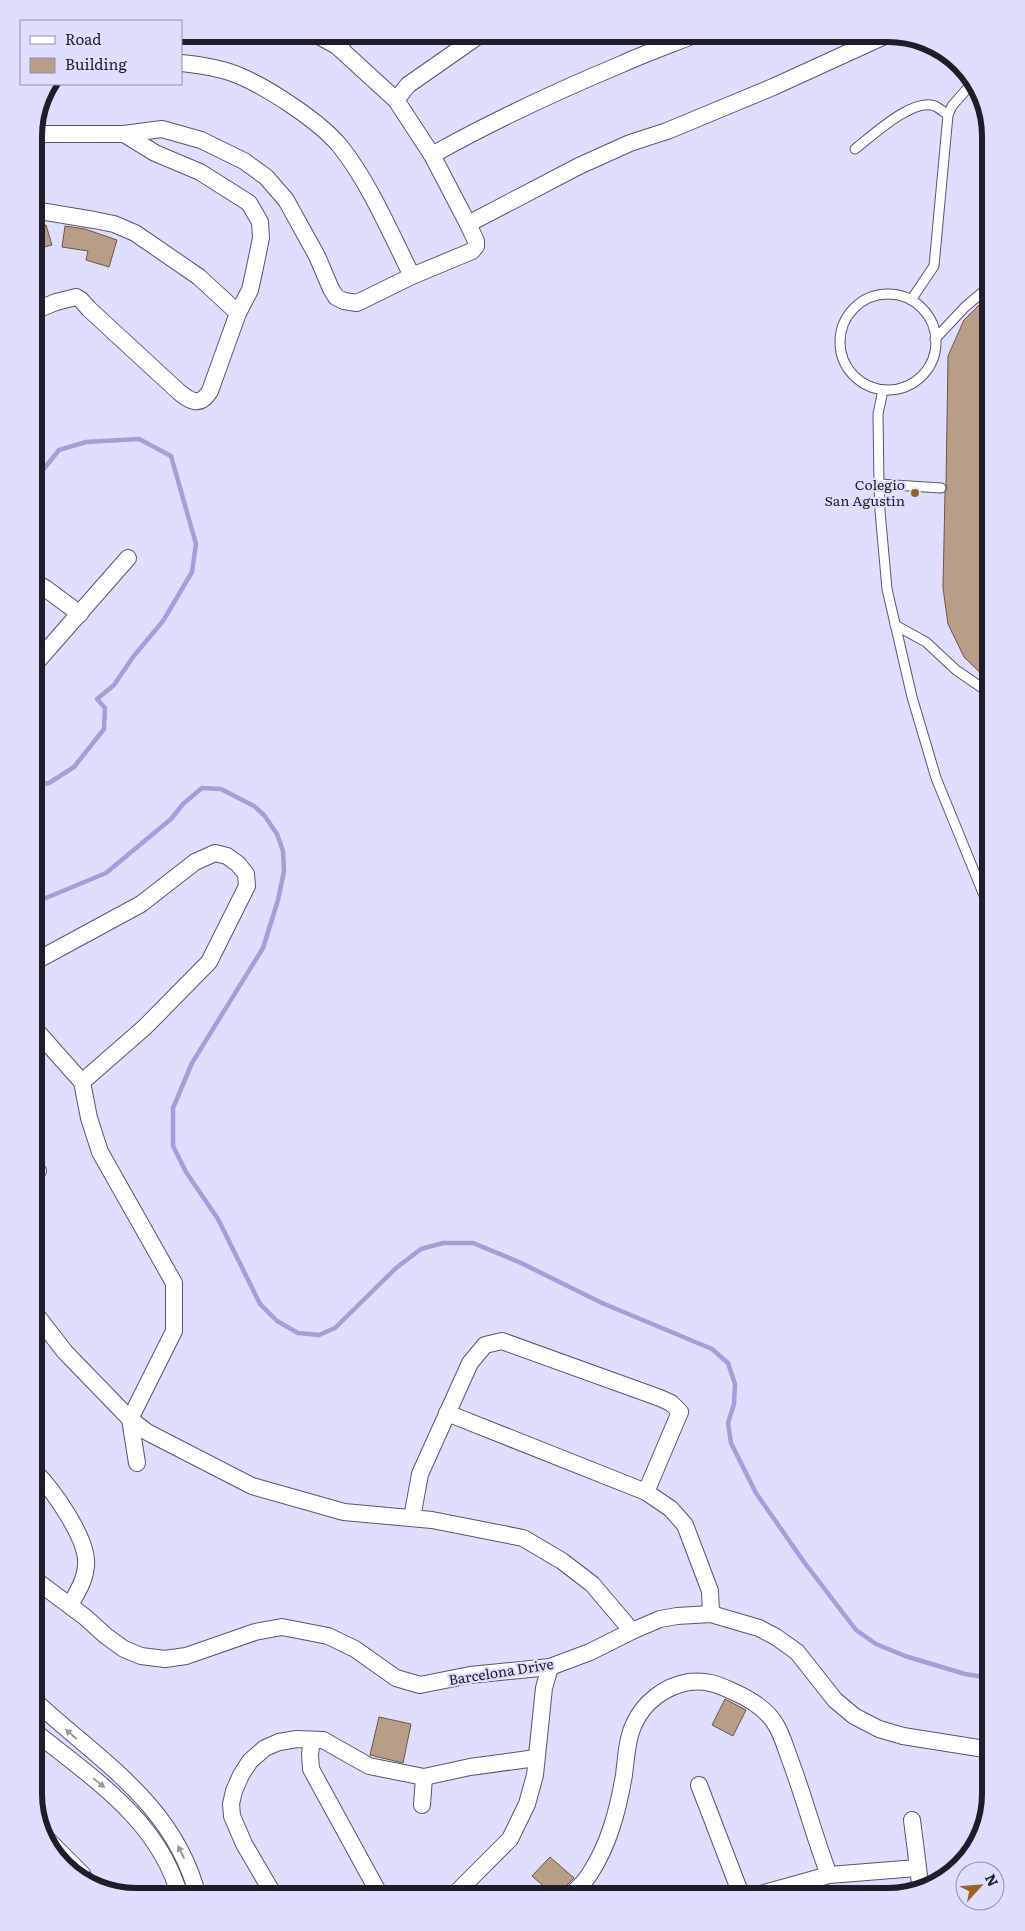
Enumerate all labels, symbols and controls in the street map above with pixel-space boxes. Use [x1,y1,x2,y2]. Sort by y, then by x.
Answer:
legend [20,20,182,85]
text: Road [65,27,101,50]
text: Building [65,52,127,75]
place label: Colegio San Agustin [825,474,905,510]
marker: Colegio San Agustin [909,487,921,499]
street label: Barcelona Drive [447,1653,555,1689]
one-way arrow [65,1728,78,1739]
one-way arrow [92,1778,105,1789]
one-way arrow [177,1844,185,1859]
north arrow [955,1861,1005,1911]
text: N [981,1870,1004,1890]

